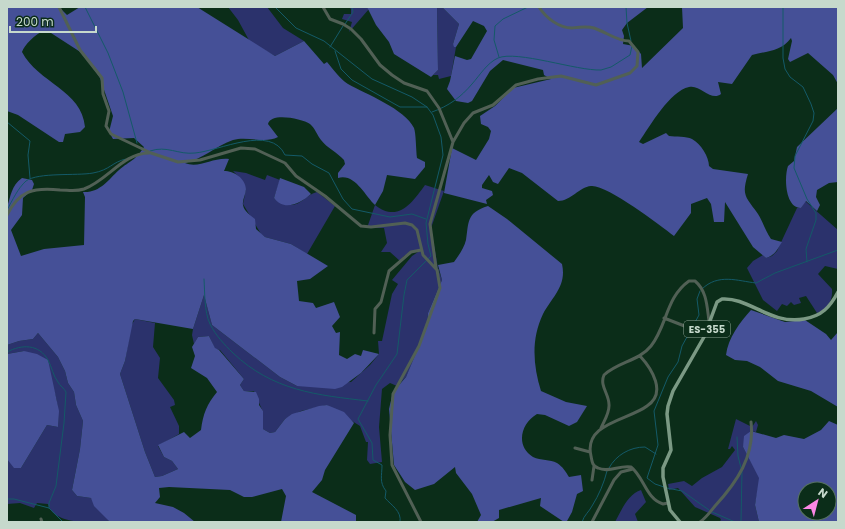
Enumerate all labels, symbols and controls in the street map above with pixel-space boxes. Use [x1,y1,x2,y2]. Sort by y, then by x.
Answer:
scale bar [10,8,96,34]
text: 200 m [16,13,54,30]
road number: ES-355 [684,321,730,337]
north arrow [797,481,837,521]
text: N [815,484,831,502]

